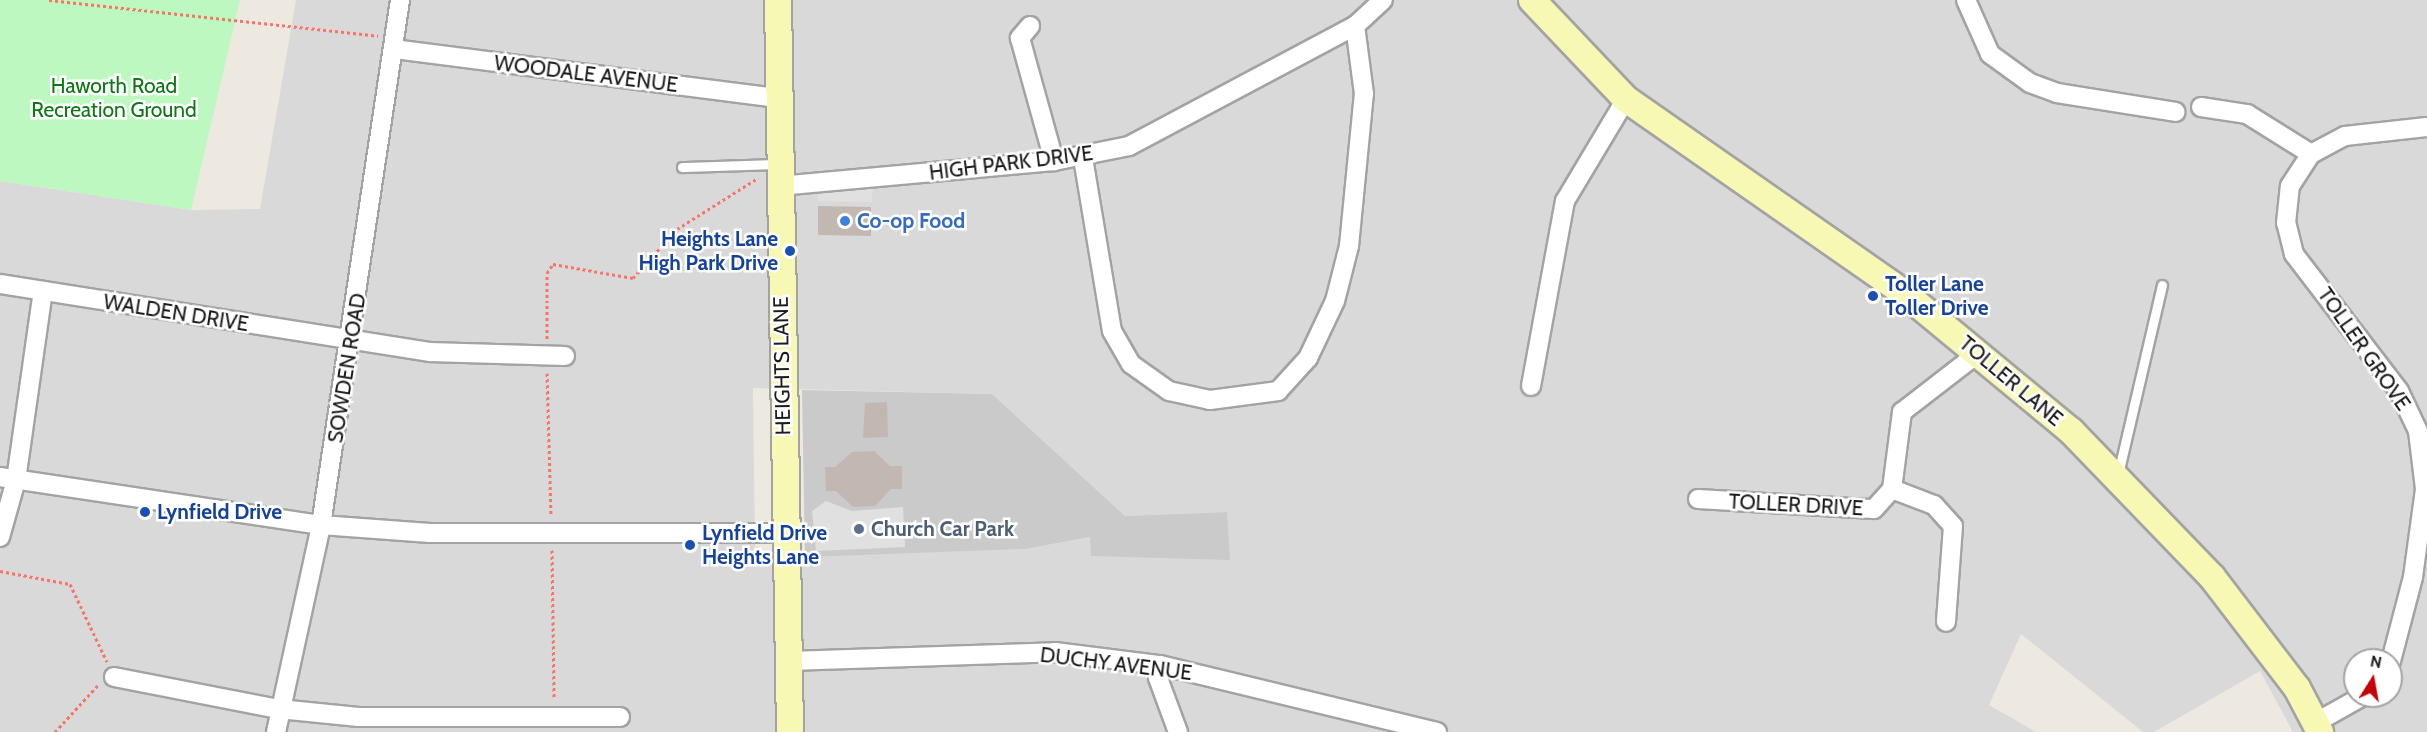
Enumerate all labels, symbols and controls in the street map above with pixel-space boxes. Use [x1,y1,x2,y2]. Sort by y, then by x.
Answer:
street label: WOODALE AVENUE [493,50,679,98]
park label: Haworth Road Recreation Ground [31,73,197,123]
street label: HIGH PARK DRIVE [928,140,1094,186]
place label: Co-op Food [857,208,965,234]
marker: Co-op Food [838,214,852,228]
place label: Heights Lane High Park Drive [638,226,778,276]
marker: Heights Lane High Park Drive [783,244,797,258]
place label: Toller Lane Toller Drive [1885,271,1988,321]
street label: TOLLER GROVE [2312,283,2416,415]
street label: WALDEN DRIVE [102,289,250,337]
marker: Toller Lane Toller Drive [1866,289,1880,303]
street label: SOWDEN ROAD [323,291,371,445]
street label: HEIGHTS LANE [768,296,796,436]
street label: TOLLER LANE [1954,331,2068,431]
street label: TOLLER DRIVE [1728,489,1864,521]
place label: Lynfield Drive [157,499,282,525]
marker: Lynfield Drive [138,505,152,519]
place label: Church Car Park [871,516,1014,542]
place label: Lynfield Drive Heights Lane [702,520,827,570]
marker: Church Car Park [852,522,866,536]
marker: Lynfield Drive Heights Lane [683,538,697,552]
street label: DUCHY AVENUE [1039,642,1193,686]
north arrow [2343,648,2403,708]
text: N [2369,651,2384,672]

